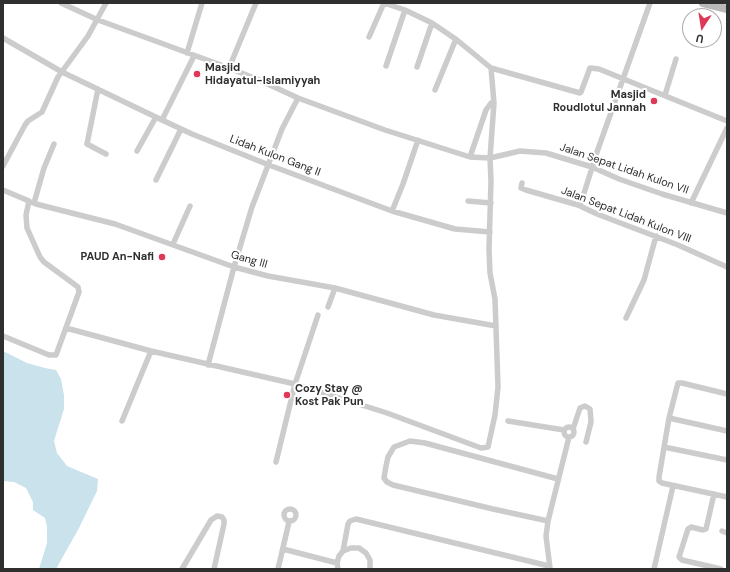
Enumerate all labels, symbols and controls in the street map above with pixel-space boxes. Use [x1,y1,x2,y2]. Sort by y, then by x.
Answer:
north arrow [682,8,722,48]
text: U [695,31,705,46]
place label: Masjid Hidayatul-Islamiyyah [205,61,320,87]
marker: Masjid Hidayatul-Islamiyyah [192,69,202,79]
place label: Masjid Roudlotul Jannah [553,88,646,114]
marker: Masjid Roudlotul Jannah [649,96,659,106]
street label: Lidah Kulon Gang II [228,133,322,179]
street label: Jalan Sepat Lidah Kulon VII [558,141,690,197]
street label: Jalan Sepat Lidah Kulon VIII [559,184,693,246]
street label: Gang III [229,248,269,272]
place label: PAUD An-Nafi [81,250,154,264]
marker: PAUD An-Nafi [157,252,167,262]
place label: Cozy Stay @ Kost Pak Pun [295,382,364,408]
marker: Cozy Stay @ Kost Pak Pun [282,390,292,400]

